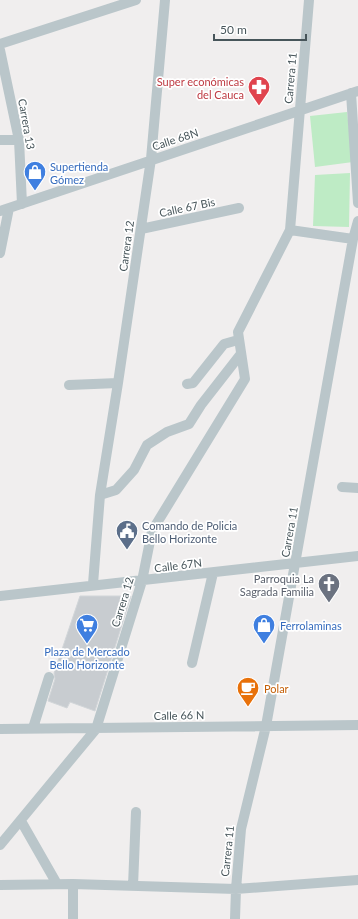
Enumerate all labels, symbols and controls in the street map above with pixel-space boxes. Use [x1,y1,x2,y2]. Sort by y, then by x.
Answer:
scale bar [214,16,306,42]
text: 50 m [220,22,247,37]
street label: Carrera 11 [281,52,299,104]
pharmacy icon: Super económicas del Cauca [246,74,272,107]
place label: Super económicas del Cauca [157,75,244,101]
street label: Carrera 13 [16,98,38,150]
street label: Calle 68N [150,125,200,153]
shop icon: Supertienda Gómez [22,159,48,192]
place label: Supertienda Gómez [50,160,108,186]
street label: Calle 67 Bis [158,195,216,219]
street label: Carrera 12 [116,220,136,272]
street label: Carrera 11 [278,506,300,558]
public building icon: Comando de Policia Bello Horizonte [114,518,140,551]
place label: Comando de Policia Bello Horizonte [142,519,237,545]
street label: Calle 67N [153,556,203,574]
church icon: Parroquia La Sagrada Familia [316,571,342,604]
place label: Parroquia La Sagrada Familia [240,572,314,598]
street label: Carrera 12 [108,576,136,628]
supermarket icon: Plaza de Mercado Bello Horizonte [74,612,100,645]
shop icon: Ferrolaminas [251,612,277,645]
place label: Ferrolaminas [280,619,342,632]
place label: Plaza de Mercado Bello Horizonte [44,645,130,671]
cafe icon: Polar [235,675,261,708]
place label: Polar [264,682,289,695]
street label: Calle 66 N [154,708,204,722]
street label: Carrera 11 [218,825,236,877]

